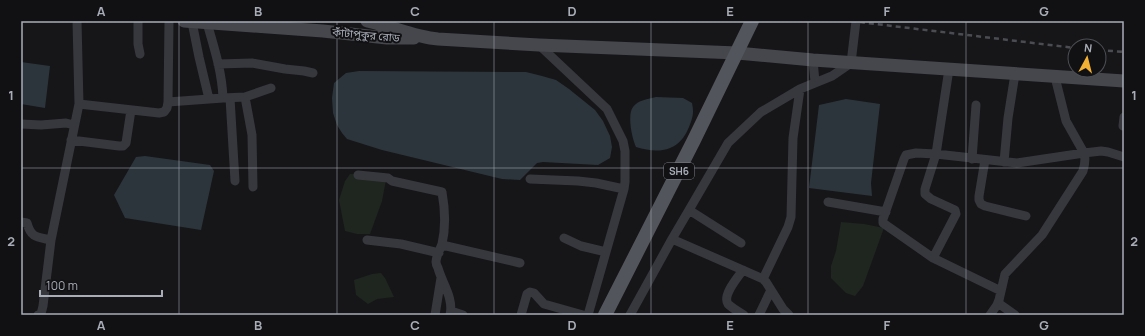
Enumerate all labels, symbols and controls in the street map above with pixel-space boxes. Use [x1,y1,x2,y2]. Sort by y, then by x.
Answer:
text: A [97,2,106,20]
text: B [254,2,262,20]
text: C [410,2,420,20]
text: D [567,2,577,20]
text: E [726,2,734,20]
text: F [884,2,891,20]
text: G [1039,2,1049,20]
street label: কাঁটাপুকুর রোড [331,24,401,45]
north arrow [1067,38,1107,78]
text: N [1083,40,1093,56]
text: 1 [8,86,14,104]
text: 1 [1131,86,1137,104]
road number: SH6 [664,163,694,179]
text: 2 [7,232,15,250]
text: 2 [1130,232,1138,250]
scale bar [40,272,162,298]
text: 100 m [46,277,78,294]
text: A [97,316,106,334]
text: B [254,316,262,334]
text: C [410,316,420,334]
text: D [567,316,577,334]
text: E [726,316,734,334]
text: F [884,316,891,334]
text: G [1039,316,1049,334]

